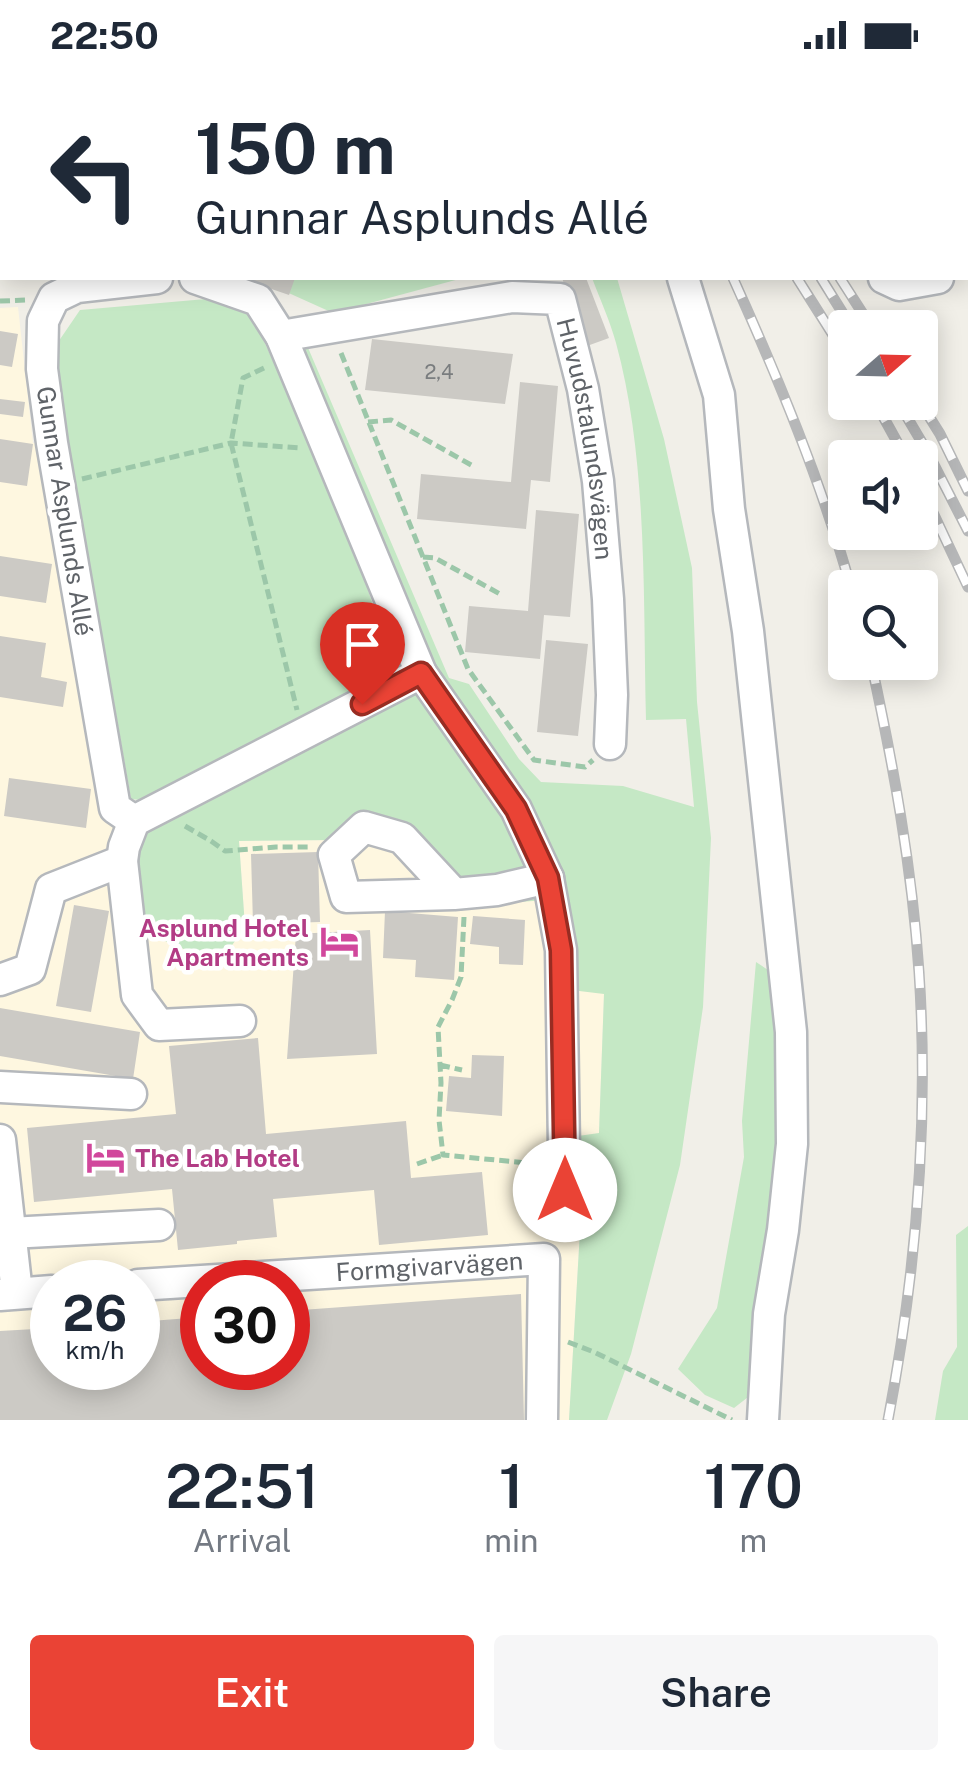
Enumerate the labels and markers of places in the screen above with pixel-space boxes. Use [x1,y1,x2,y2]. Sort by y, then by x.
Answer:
pin [320,602,405,705]
place label: Asplund Hotel Apartments [139,913,309,972]
hotel icon: Asplund Hotel Apartments [318,921,360,963]
hotel icon: The Lab Hotel [84,1137,126,1179]
place label: The Lab Hotel [135,1143,300,1173]

